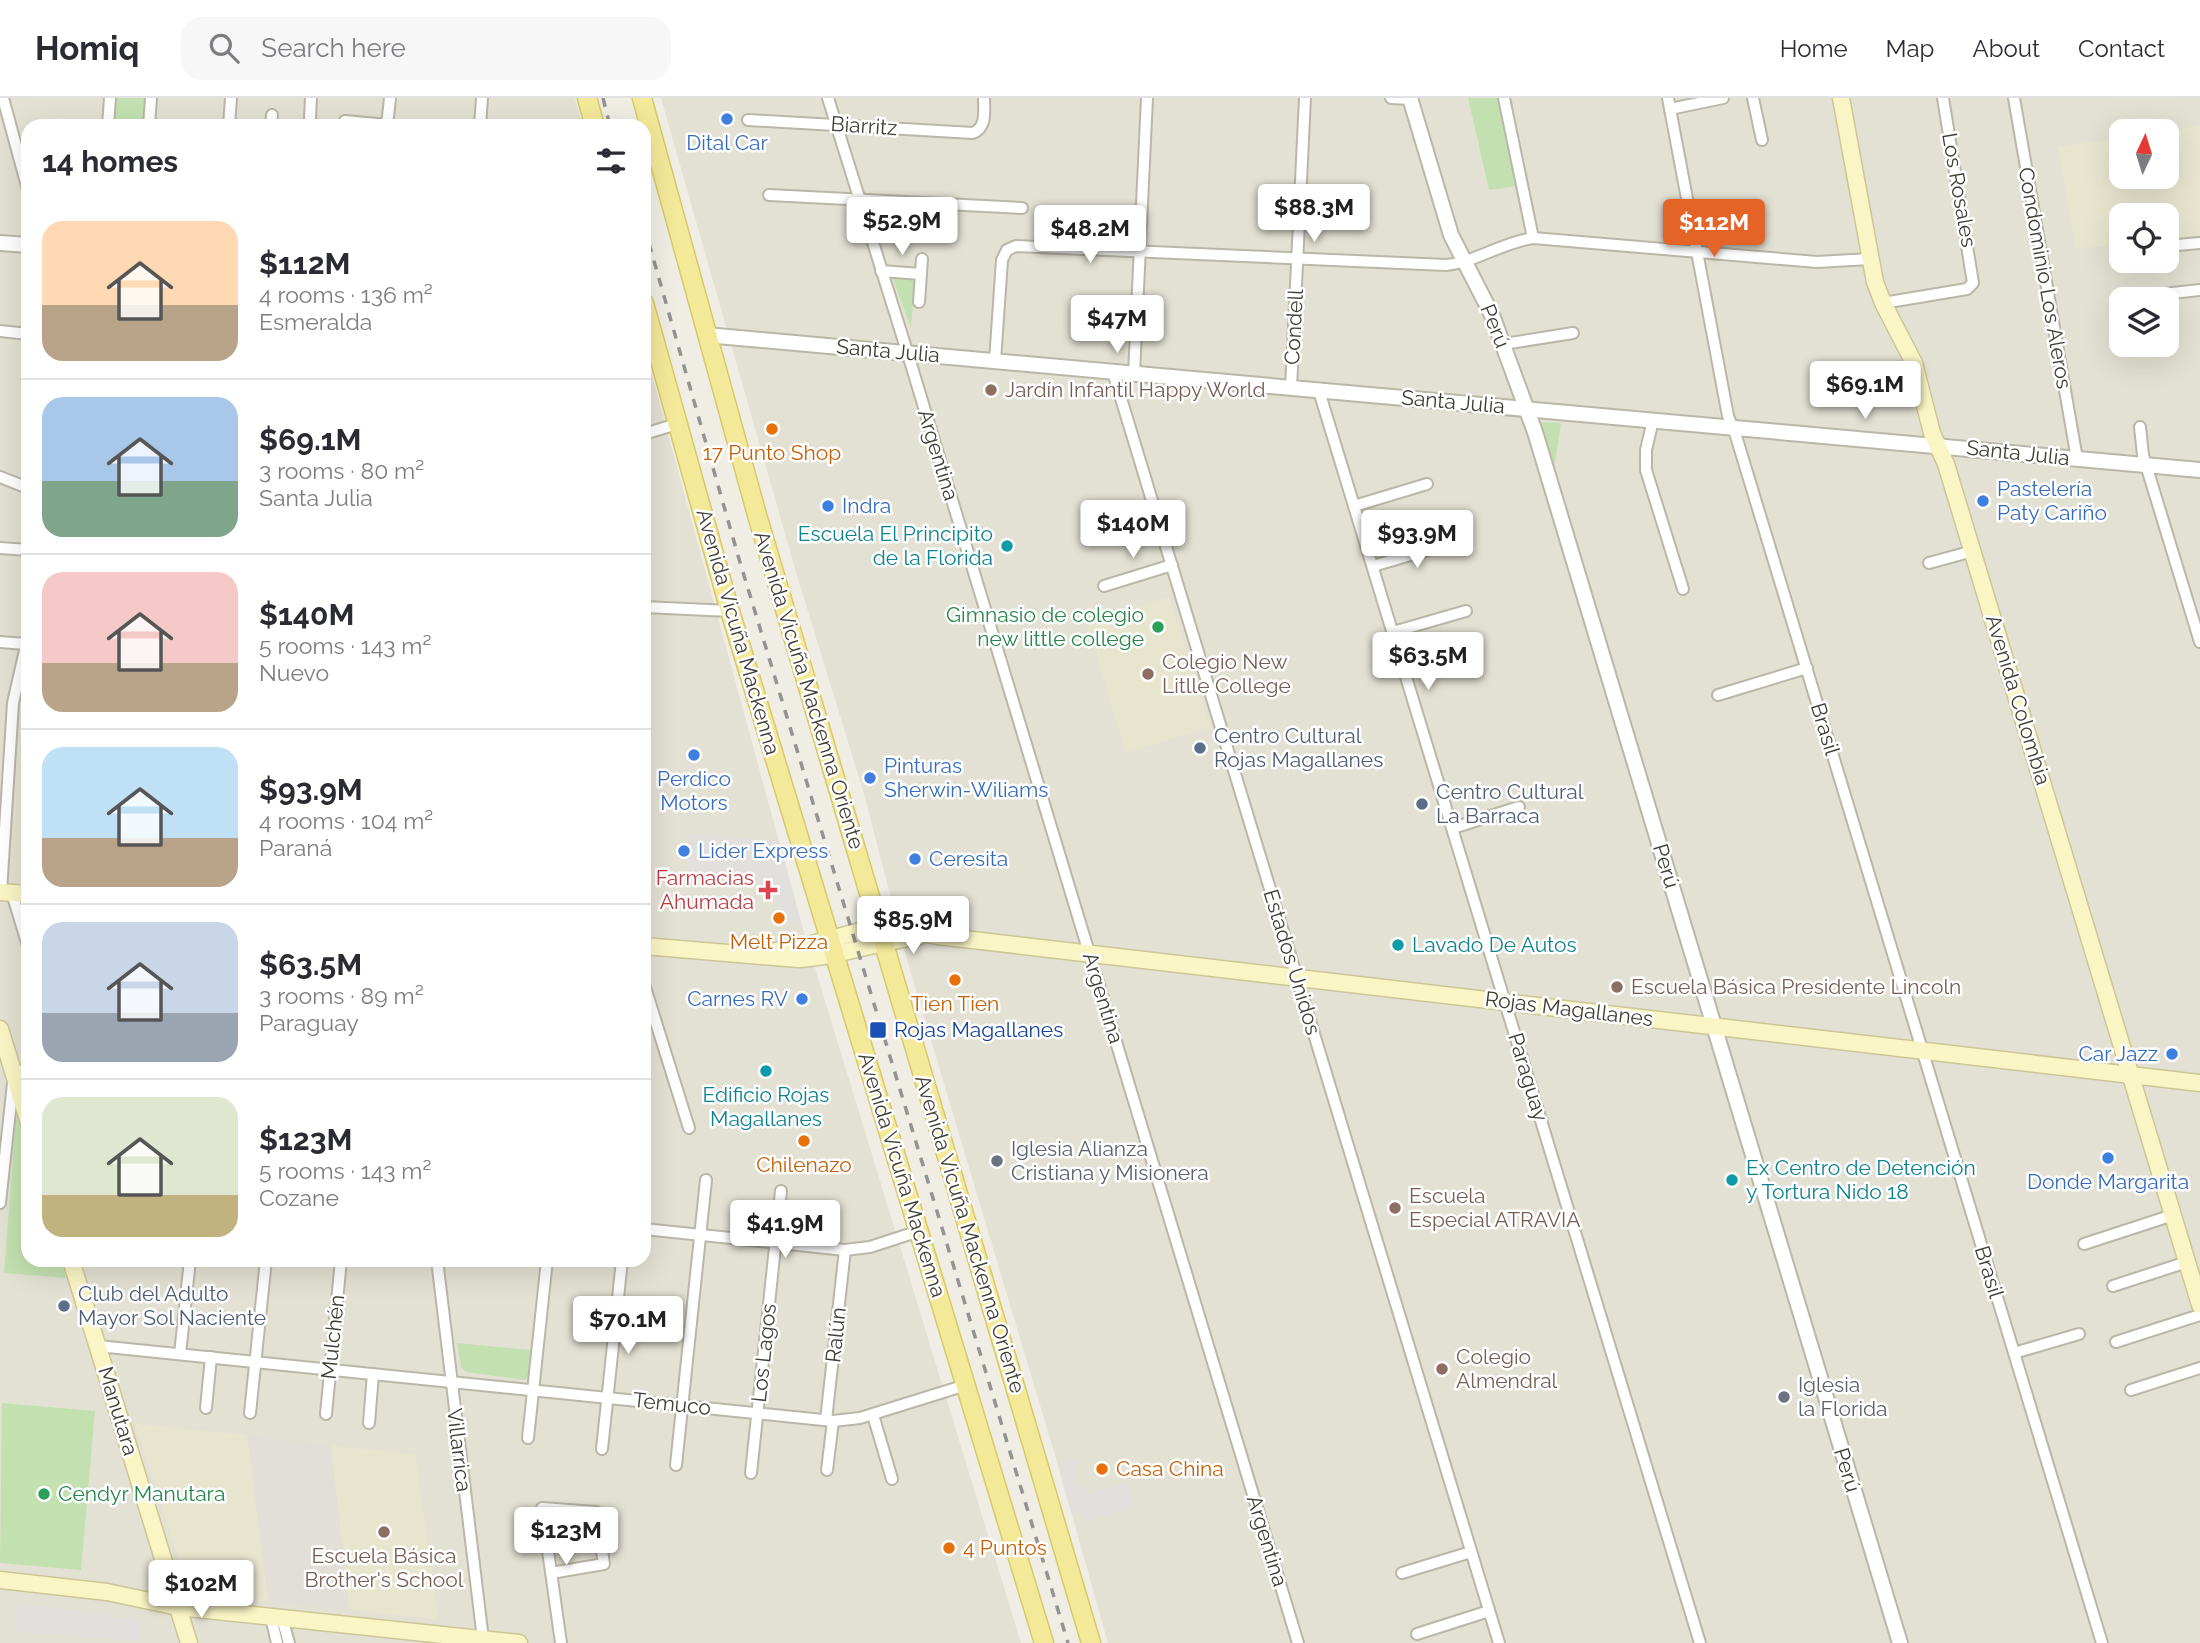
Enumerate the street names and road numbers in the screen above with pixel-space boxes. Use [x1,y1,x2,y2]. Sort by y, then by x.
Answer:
street label: Biarritz [830,111,898,140]
street label: Los Rosales [1937,131,1982,249]
street label: Condominio Los Aleros [2014,165,2077,391]
street label: Condell [1279,288,1308,366]
street label: Perú [1475,300,1515,351]
street label: Santa Julia [835,334,941,367]
street label: Santa Julia [1400,385,1506,418]
street label: Argentina [913,406,964,503]
street label: Santa Julia [1965,435,2071,470]
street label: Avenida Vicuña Mackenna [691,506,786,758]
street label: Avenida Vicuña Mackenna Oriente [749,528,870,852]
street label: Avenida Colombia [1981,612,2056,788]
street label: Brasil [1806,700,1845,758]
street label: Perú [1648,841,1685,891]
street label: Estados Unidos [1258,886,1326,1038]
street label: Argentina [1078,949,1129,1046]
street label: Rojas Magallanes [1484,986,1655,1031]
street label: Paraguay [1503,1030,1554,1124]
street label: Avenida Vicuña Mackenna [853,1049,952,1300]
street label: Avenida Vicuña Mackenna Oriente [910,1072,1031,1396]
street label: Brasil [1970,1243,2009,1301]
street label: Mulchén [316,1293,349,1380]
street label: Los Lagos [746,1302,781,1404]
street label: Ralún [820,1306,851,1364]
street label: Manutara [93,1363,144,1458]
street label: Temuco [632,1387,712,1420]
street label: Villarrica [442,1407,477,1493]
street label: Perú [1829,1445,1866,1495]
street label: Argentina [1242,1492,1293,1589]

